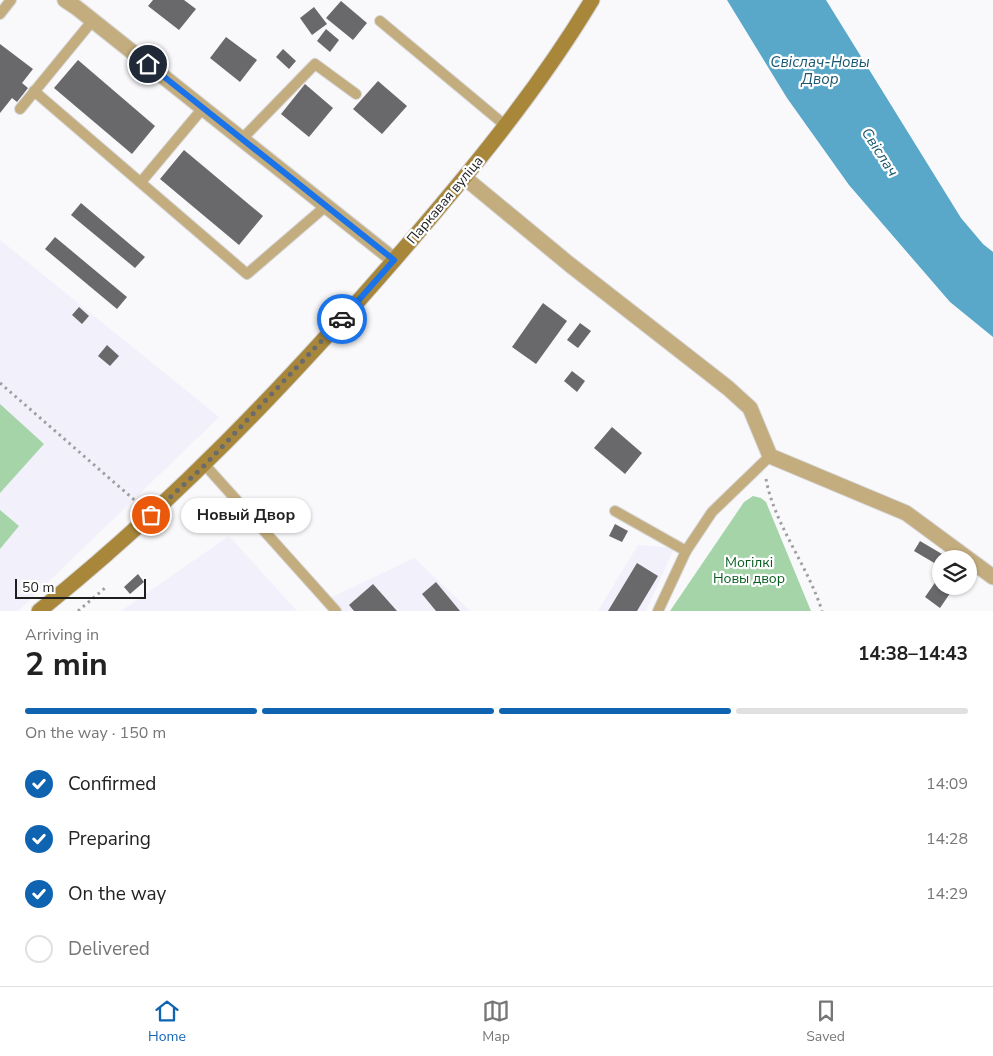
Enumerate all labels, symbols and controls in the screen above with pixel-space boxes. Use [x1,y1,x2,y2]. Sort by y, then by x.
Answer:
pin [127,43,169,85]
icon: home [134,50,162,78]
water label: Свіслач-Новы Двор [770,52,870,89]
water label: Свіслач [857,124,903,180]
street label: Паркавая вуліца [402,152,488,248]
courier [317,294,367,344]
icon: car [328,305,356,333]
pin [130,494,172,536]
callout: Новый Двор [181,498,311,532]
icon: bag [137,501,165,529]
text: Новый Двор [197,504,295,526]
map controls [932,550,977,595]
button: layers [932,550,977,595]
park label: Могілкі Новы двор [713,553,785,588]
scale bar [15,576,146,599]
text: 50 m [22,578,54,597]
text: Arriving in [25,624,99,646]
text: 14:38–14:43 [858,641,968,667]
text: 2 min [25,643,108,686]
text: On the way · 150 m [25,722,166,744]
icon: check [25,770,53,798]
text: Confirmed [68,771,156,797]
text: 14:09 [926,773,968,795]
icon: check [25,825,53,853]
text: Preparing [68,826,151,852]
text: 14:28 [926,828,968,850]
icon: check [25,880,53,908]
text: On the way [68,881,166,907]
text: 14:29 [926,883,968,905]
text: Delivered [68,936,150,962]
tab: Home [148,997,186,1046]
tab: Map [482,997,510,1046]
tab: Saved [806,997,845,1046]

